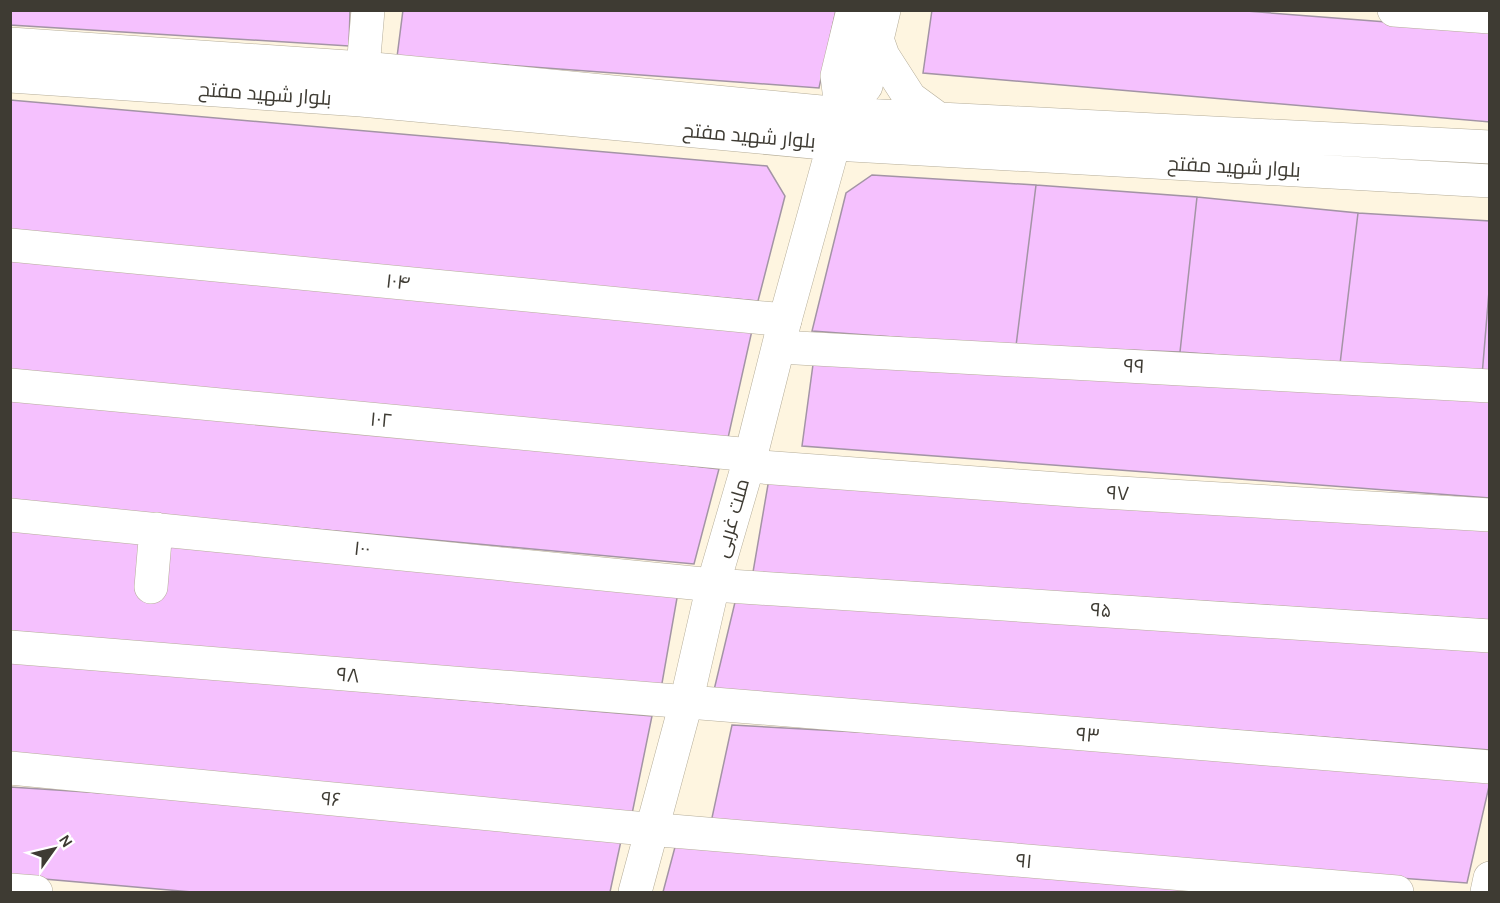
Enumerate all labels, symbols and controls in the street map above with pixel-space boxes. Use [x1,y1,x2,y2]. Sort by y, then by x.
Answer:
street label: بلوار شهید مفتح [197,78,332,112]
street label: بلوار شهید مفتح [681,119,817,155]
street label: بلوار شهید مفتح [1167,152,1301,184]
street label: ۱۰۴ [385,269,411,295]
street label: ۹۹ [1123,354,1145,378]
street label: ۱۰۲ [369,408,393,432]
street label: ملت غربی [710,476,755,560]
street label: ۹۷ [1106,481,1130,505]
street label: ۱۰۰ [353,537,371,561]
street label: ۹۵ [1090,598,1112,622]
street label: ۹۸ [336,663,360,687]
street label: ۹۳ [1075,723,1101,747]
street label: ۹۶ [320,787,342,811]
north arrow [24,819,84,879]
text: N [55,831,77,851]
street label: ۹۱ [1015,849,1033,873]

